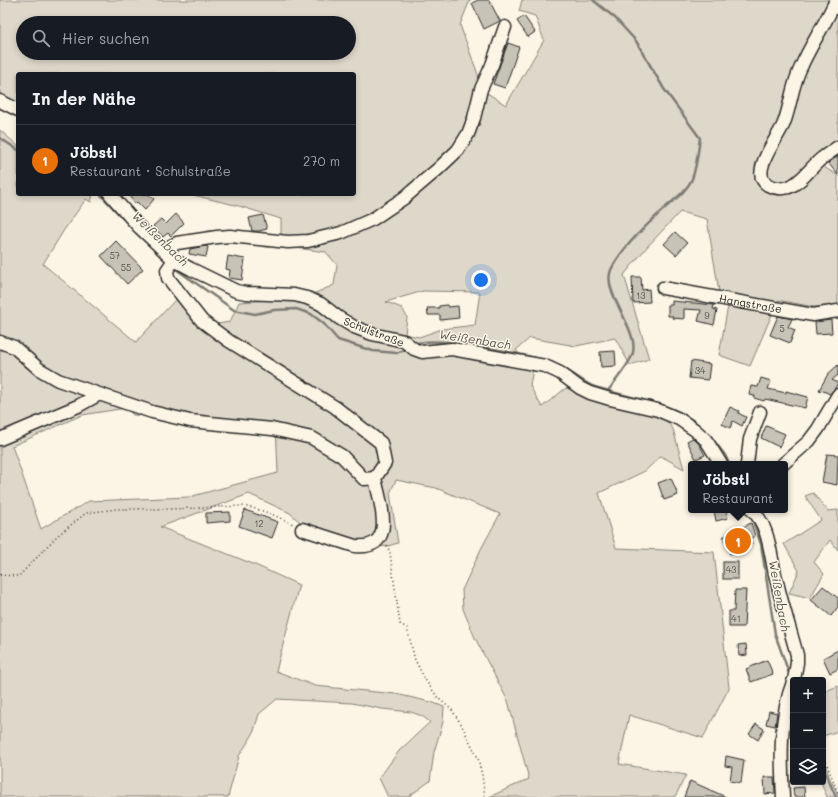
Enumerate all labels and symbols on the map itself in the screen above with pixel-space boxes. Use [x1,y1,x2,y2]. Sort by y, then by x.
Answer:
water label: Weißenbach [129,207,192,269]
house number: 57 [110,250,120,261]
house number: 55 [121,262,131,273]
your location [471,270,491,290]
house number: 13 [636,290,646,301]
street label: Hangstraße [718,290,783,316]
house number: 9 [704,310,710,321]
street label: Schulstraße [342,313,407,350]
house number: 5 [779,323,785,334]
water label: Weißenbach [438,325,512,353]
house number: 34 [695,365,706,376]
house number: 12 [254,518,264,529]
pin: 1 [725,526,751,556]
water label: Weißenbach [766,559,794,633]
house number: 43 [726,564,736,575]
house number: 41 [731,613,741,624]

